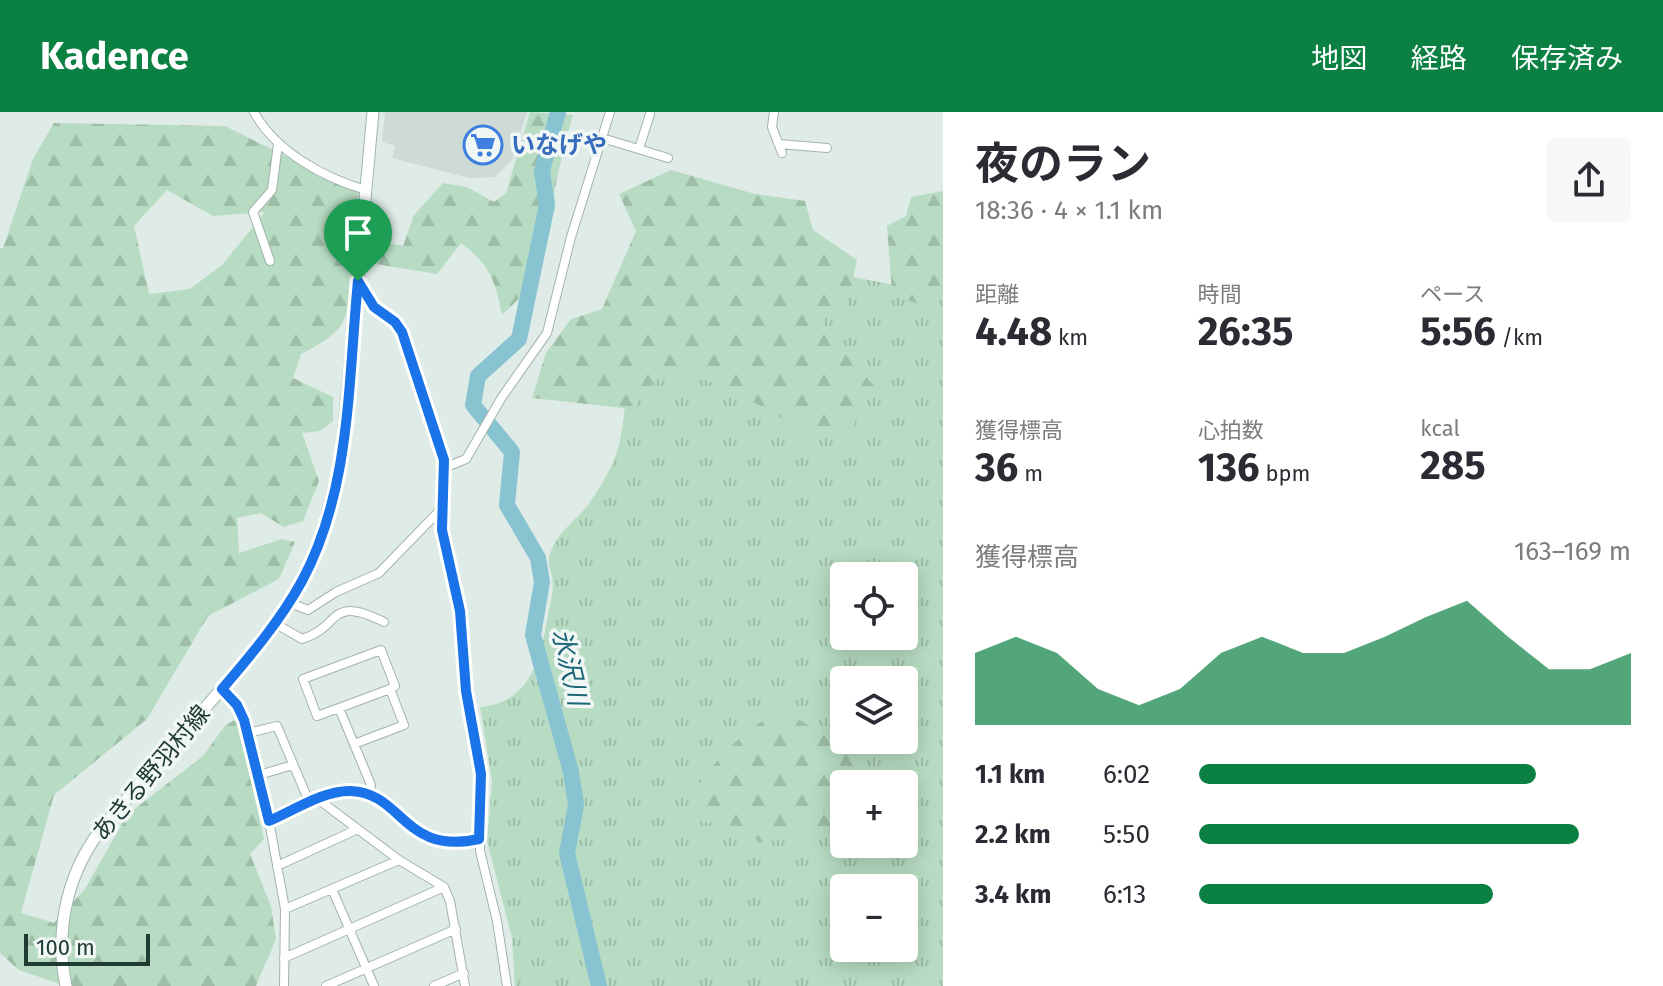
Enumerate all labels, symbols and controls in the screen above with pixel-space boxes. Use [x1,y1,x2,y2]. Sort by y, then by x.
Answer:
text: Kadence [40,33,189,79]
text: 地図 [1311,42,1367,75]
text: 経路 [1411,42,1467,75]
text: 保存済み [1511,42,1623,75]
supermarket icon: いなげや [462,124,504,166]
place label: いなげや [511,131,607,159]
text: 夜のラン [975,138,1151,191]
button: share [1547,138,1631,222]
text: 18:36 · 4 × 1.1 km [975,195,1163,226]
pin [324,199,392,281]
icon: arrive [336,211,380,255]
text: 距離 [975,281,1019,308]
text: 時間 [1198,281,1242,308]
text: ペース [1420,281,1485,308]
text: 4.48 [975,308,1052,356]
text: 26:35 [1198,308,1293,356]
text: 5:56 [1420,308,1496,356]
text: km [1052,324,1088,351]
text: /km [1496,324,1543,351]
text: kcal [1420,415,1460,442]
text: 獲得標高 [975,417,1063,444]
text: 心拍数 [1198,417,1264,444]
text: 285 [1420,442,1486,490]
text: 36 [975,444,1018,492]
text: 136 [1198,444,1260,492]
text: m [1018,460,1043,487]
text: bpm [1260,460,1310,487]
text: 163–169 m [1514,536,1631,567]
text: 獲得標高 [975,542,1079,573]
map controls [830,562,918,962]
button: locate [830,562,918,650]
water label: 氷沢川 [546,626,594,712]
button: layers [830,666,918,754]
street label: あきる野羽村線 [86,700,216,846]
text: 1.1 km [975,759,1045,790]
text: 6:02 [1103,759,1150,790]
button: + [830,770,918,858]
text: 2.2 km [975,819,1051,850]
text: 5:50 [1103,819,1150,850]
button: − [830,874,918,962]
text: 3.4 km [975,879,1051,910]
text: 6:13 [1103,879,1146,910]
scale bar [24,930,150,966]
text: 100 m [36,934,95,961]

